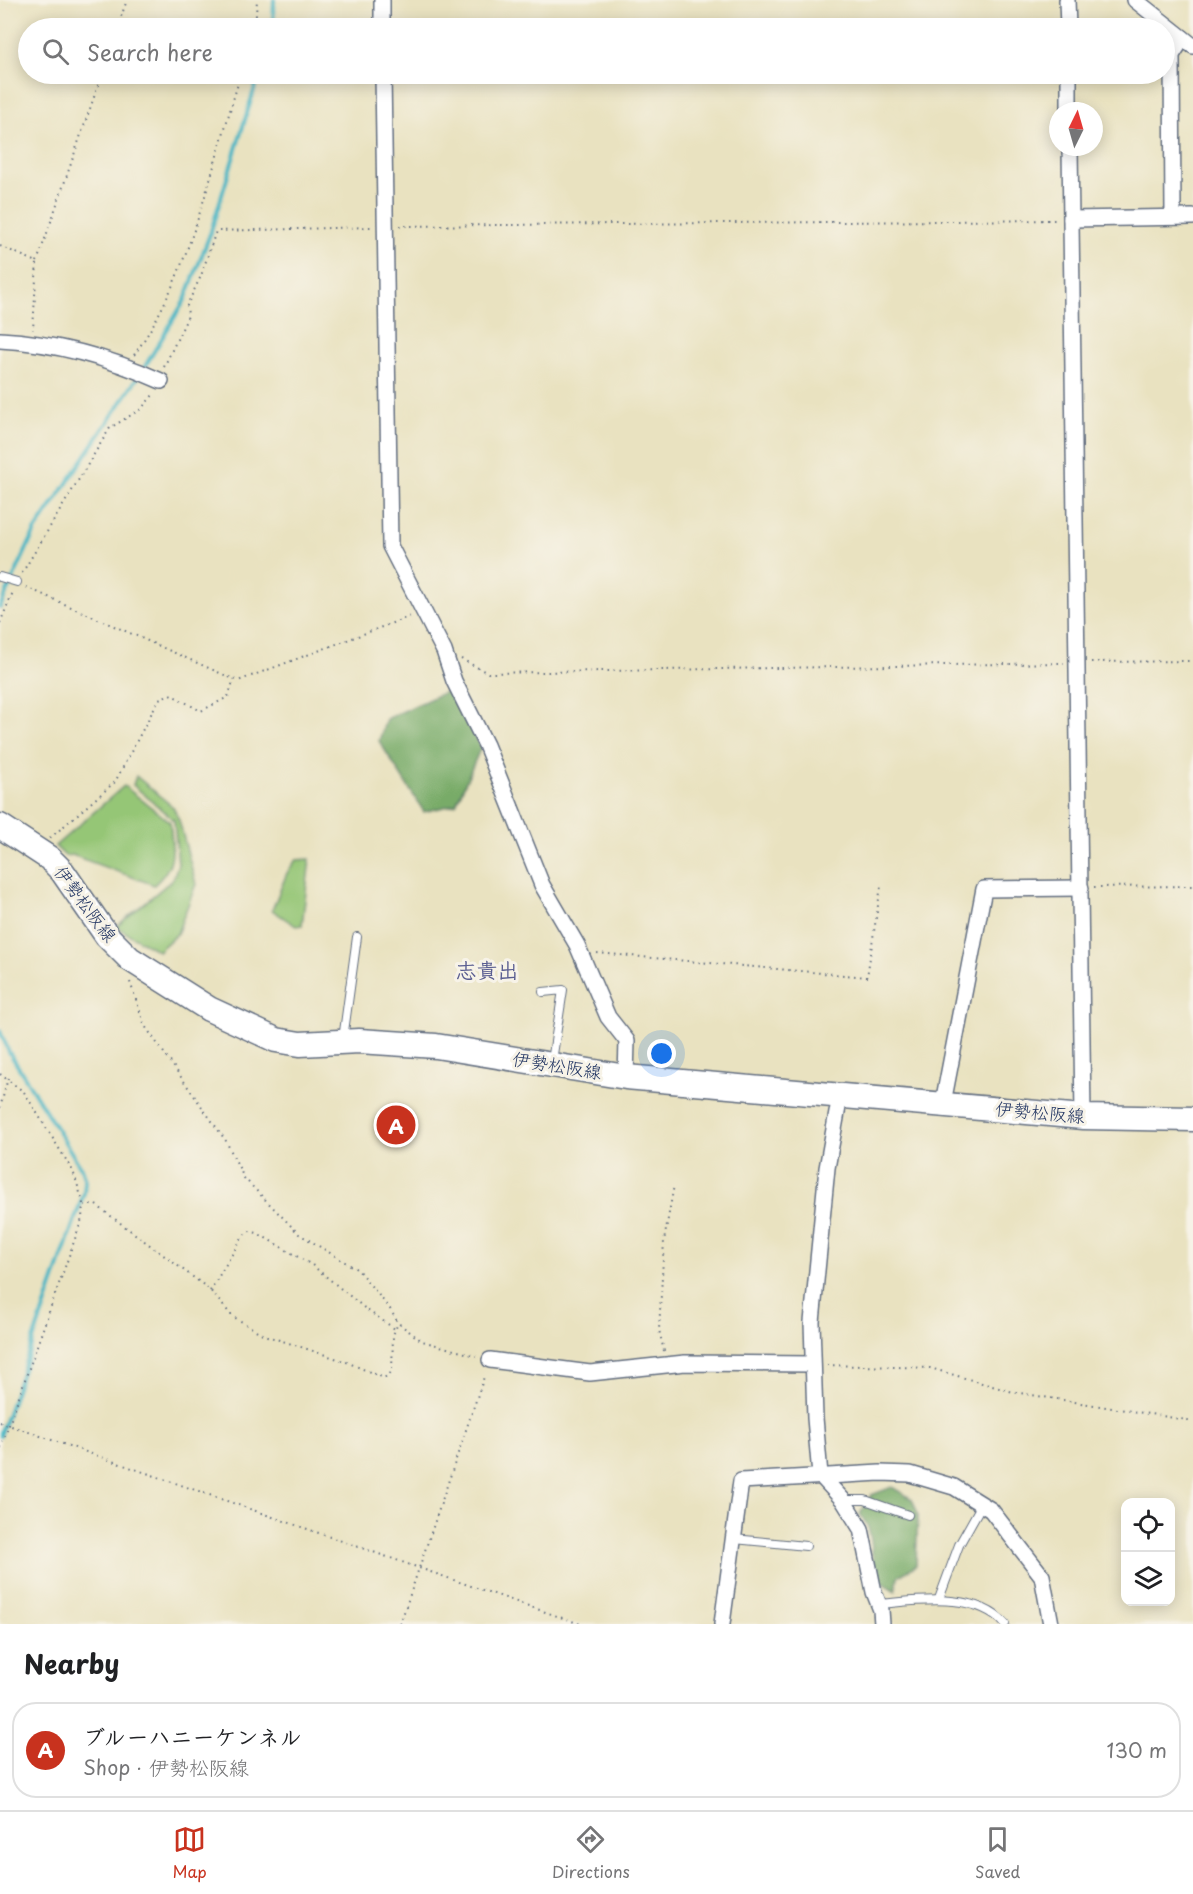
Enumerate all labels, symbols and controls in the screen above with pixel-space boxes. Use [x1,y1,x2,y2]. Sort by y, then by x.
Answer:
search box [18,18,1175,84]
icon: search [39,35,72,68]
text: Search here [87,35,213,68]
north arrow [1049,102,1103,156]
street label: 伊勢松阪線 [48,859,124,947]
district label: 志貴出 [456,953,519,985]
your location [647,1039,676,1068]
street label: 伊勢松阪線 [511,1044,604,1085]
street label: 伊勢松阪線 [994,1094,1086,1129]
pin: A [376,1102,416,1148]
map controls [1121,1498,1175,1606]
button: locate [1121,1498,1175,1552]
button: layers [1121,1552,1175,1606]
text: Nearby [24,1644,119,1683]
text: ブルーハニーケンネル [83,1719,302,1752]
text: A [38,1735,53,1765]
text: 130 m [1107,1735,1167,1765]
text: Shop · 伊勢松阪線 [83,1752,249,1782]
tab: Map [173,1823,207,1883]
tab: Directions [552,1823,630,1883]
tab: Saved [975,1823,1020,1883]

